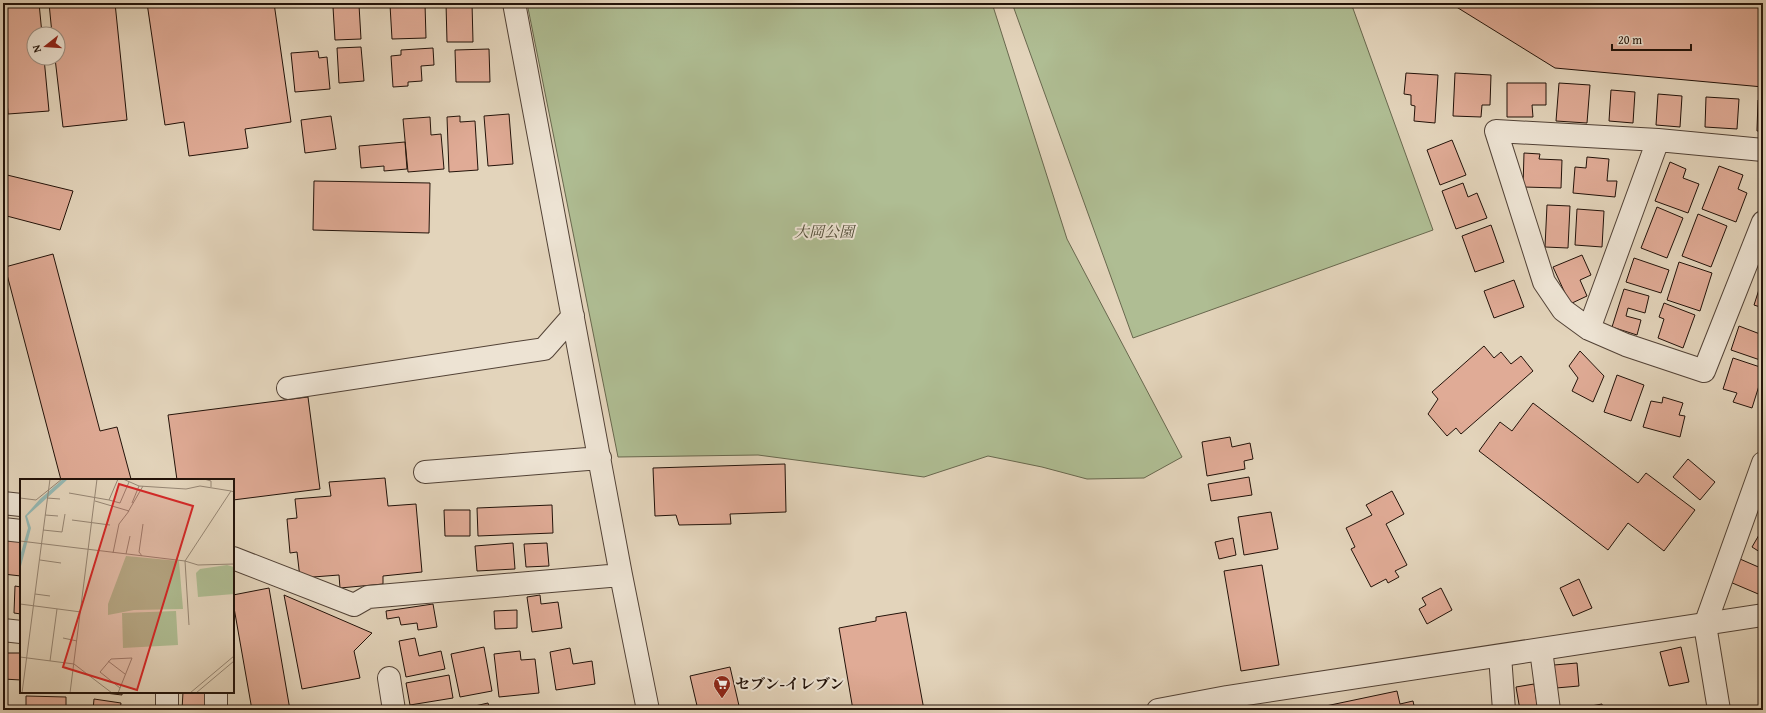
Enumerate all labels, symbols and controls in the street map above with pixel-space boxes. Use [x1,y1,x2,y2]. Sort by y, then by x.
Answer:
north arrow [26,26,66,66]
scale bar [1612,26,1691,52]
text: 20 m [1618,31,1642,48]
text: N [28,42,45,55]
park label: 大岡公園 [794,221,857,242]
inset map [20,479,234,693]
place label: セブン-イレブン [735,673,844,694]
supermarket icon: セブン-イレブン [712,674,732,699]

